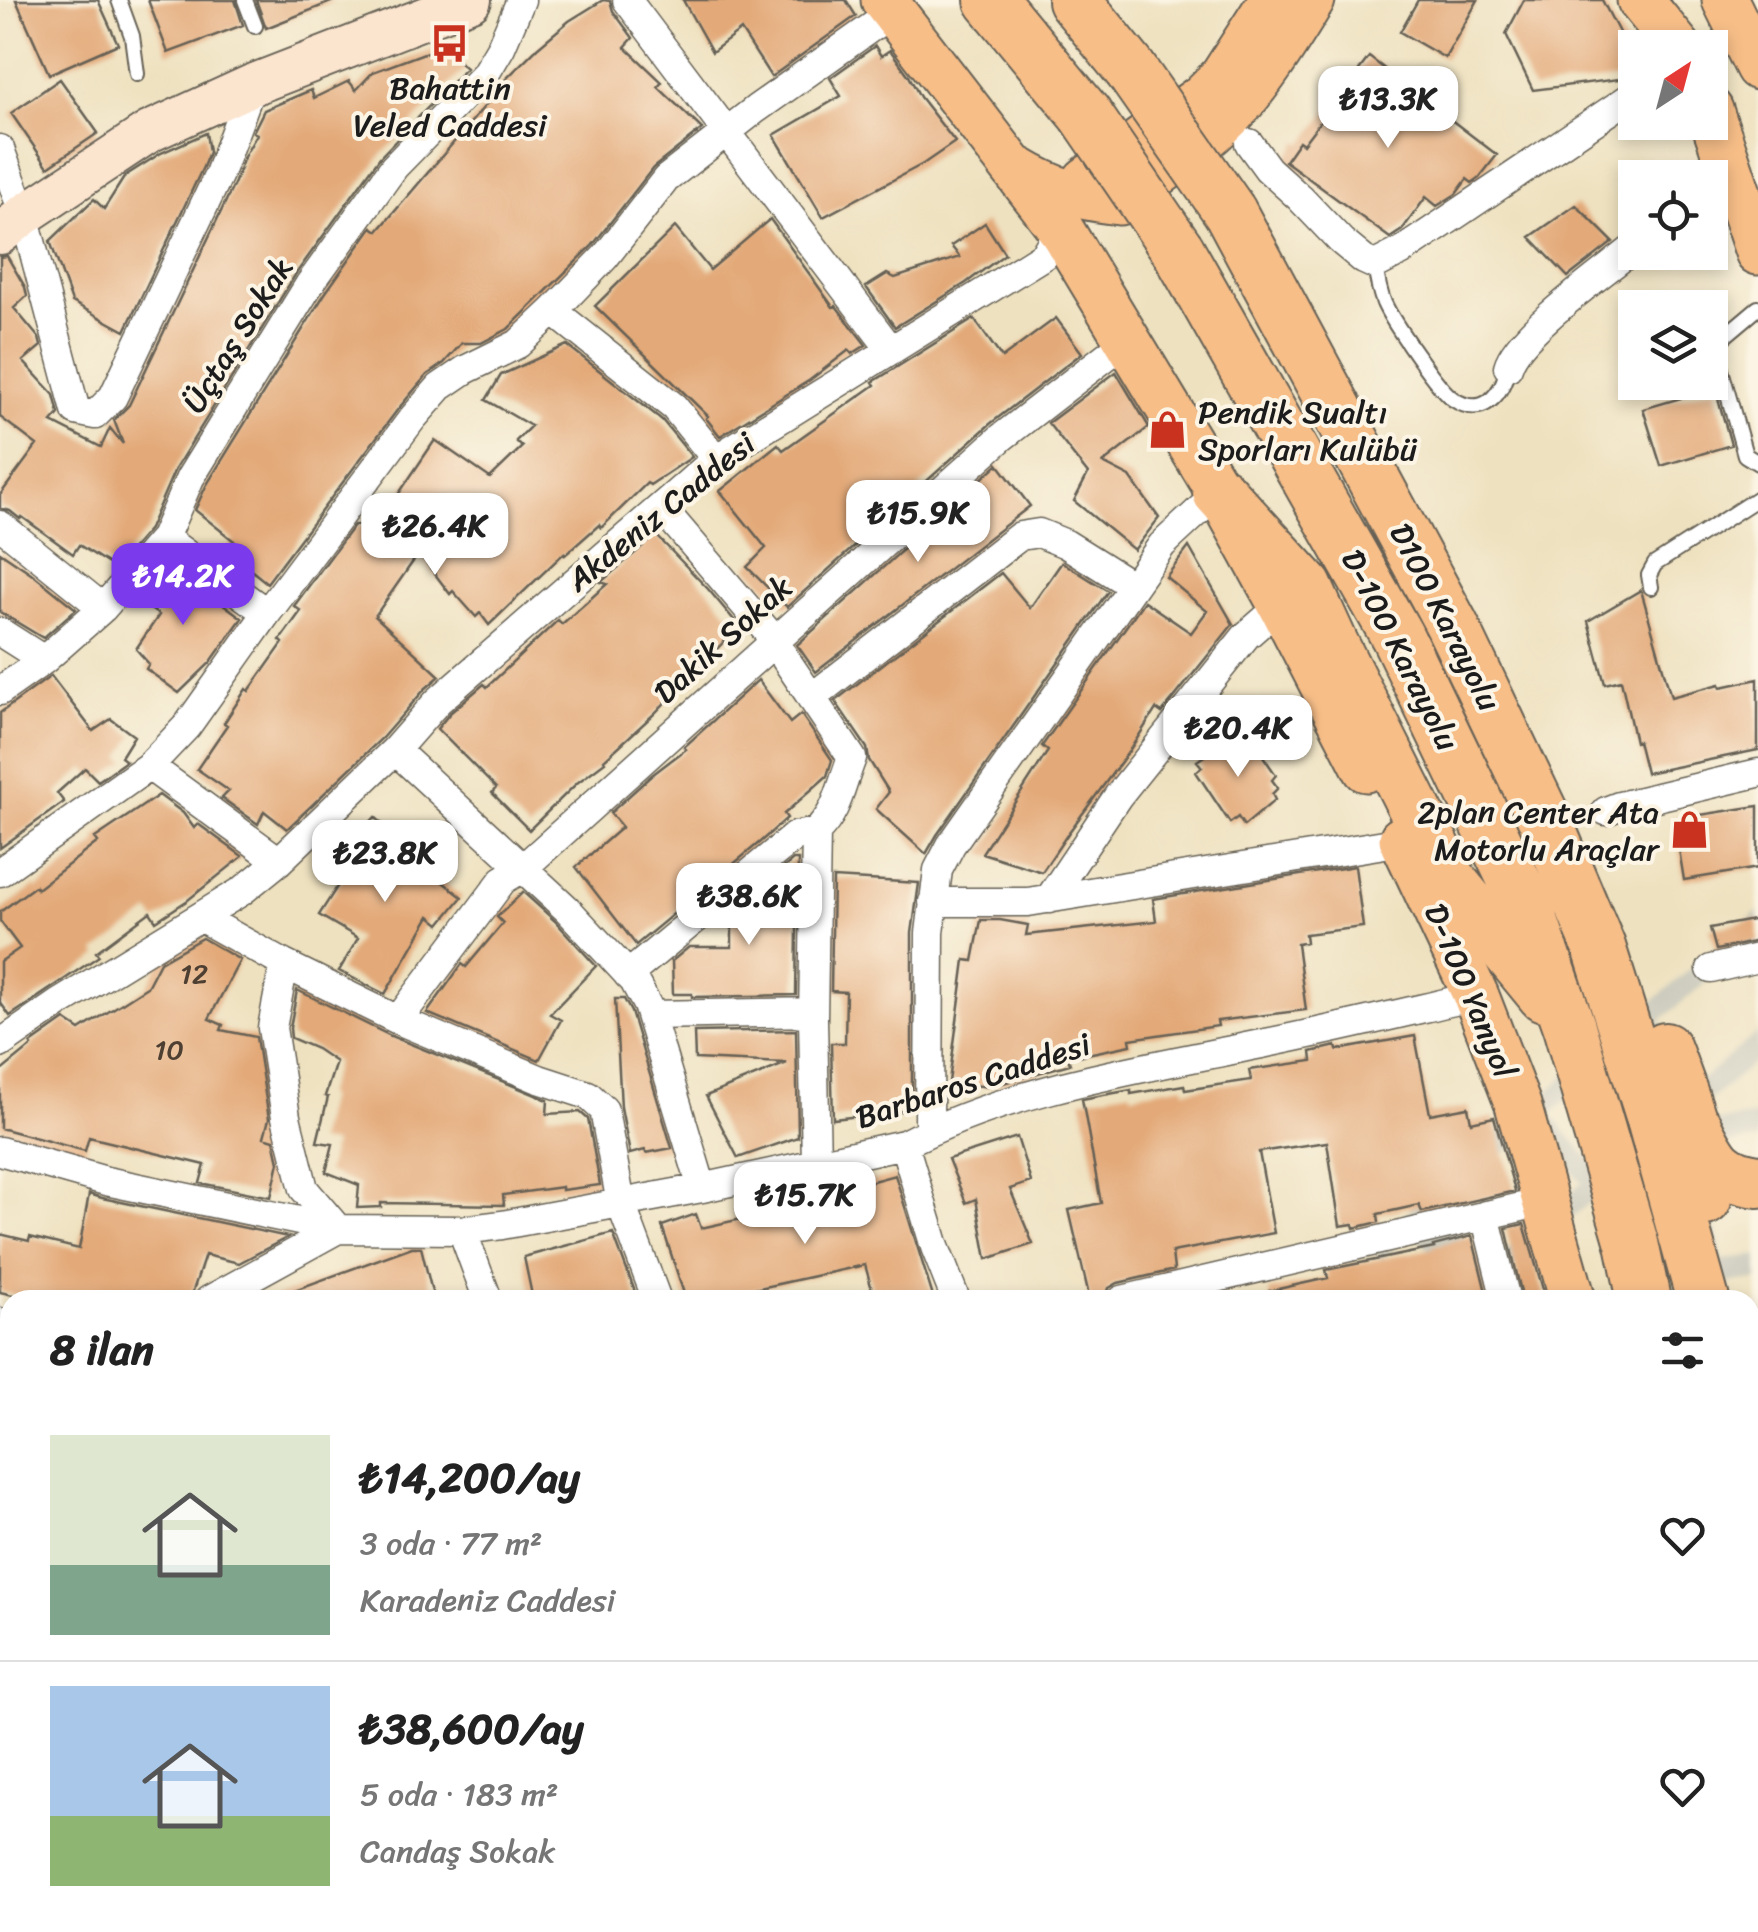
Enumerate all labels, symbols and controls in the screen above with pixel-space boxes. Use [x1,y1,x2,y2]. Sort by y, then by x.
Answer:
bus stop icon: Bahattin Veled Caddesi [429,22,471,64]
north arrow [1618,30,1728,140]
map controls [1618,30,1728,400]
place label: Bahattin Veled Caddesi [353,60,548,154]
pin: ₺13.3K [1307,66,1469,151]
text: ₺13.3K [1340,70,1436,127]
button: locate [1618,160,1728,270]
street label: Üçtaş Sokak [167,245,309,425]
button: layers [1618,290,1728,400]
place label: Pendik Sualtı Sporları Kulübü [1198,384,1418,478]
shop icon: Pendik Sualtı Sporları Kulübü [1147,409,1189,451]
street label: Akdeniz Caddesi [553,417,770,607]
pin: ₺15.9K [837,480,999,565]
text: ₺15.9K [868,484,968,541]
pin: ₺26.4K [354,493,516,578]
text: ₺26.4K [383,497,487,554]
street label: D100 Karayolu [1373,513,1517,721]
street label: D-100 Karayolu [1325,539,1475,761]
pin: ₺14.2K [102,543,264,628]
text: ₺14.2K [134,547,232,604]
street label: Dakik Sokak [640,560,807,719]
pin: ₺20.4K [1157,695,1319,780]
text: ₺20.4K [1185,699,1291,756]
place label: 2plan Center Ata Motorlu Araçlar [1417,784,1661,878]
shop icon: 2plan Center Ata Motorlu Araçlar [1668,809,1710,851]
pin: ₺23.8K [304,820,466,905]
text: ₺23.8K [334,824,436,881]
pin: ₺38.6K [668,863,830,948]
text: ₺38.6K [698,867,800,924]
street label: D-100 Yanyol [1407,894,1533,1089]
house number: 12 [180,949,208,998]
street label: Barbaros Caddesi [848,1016,1099,1146]
house number: 10 [154,1025,184,1074]
pin: ₺15.7K [724,1162,886,1247]
text: ₺15.7K [756,1166,854,1223]
text: 8 ilan [50,1313,154,1387]
icon: filters [1655,1323,1710,1378]
text: ₺14,200/ay [360,1441,580,1515]
icon: home [130,1475,250,1595]
icon: heart [1655,1508,1710,1563]
text: 3 oda · 77 m² [360,1515,542,1572]
text: Karadeniz Caddesi [360,1572,615,1629]
text: ₺38,600/ay [360,1692,584,1766]
icon: home [130,1726,250,1846]
icon: heart [1655,1759,1710,1814]
text: 5 oda · 183 m² [360,1766,558,1823]
text: Candaş Sokak [360,1823,555,1880]

